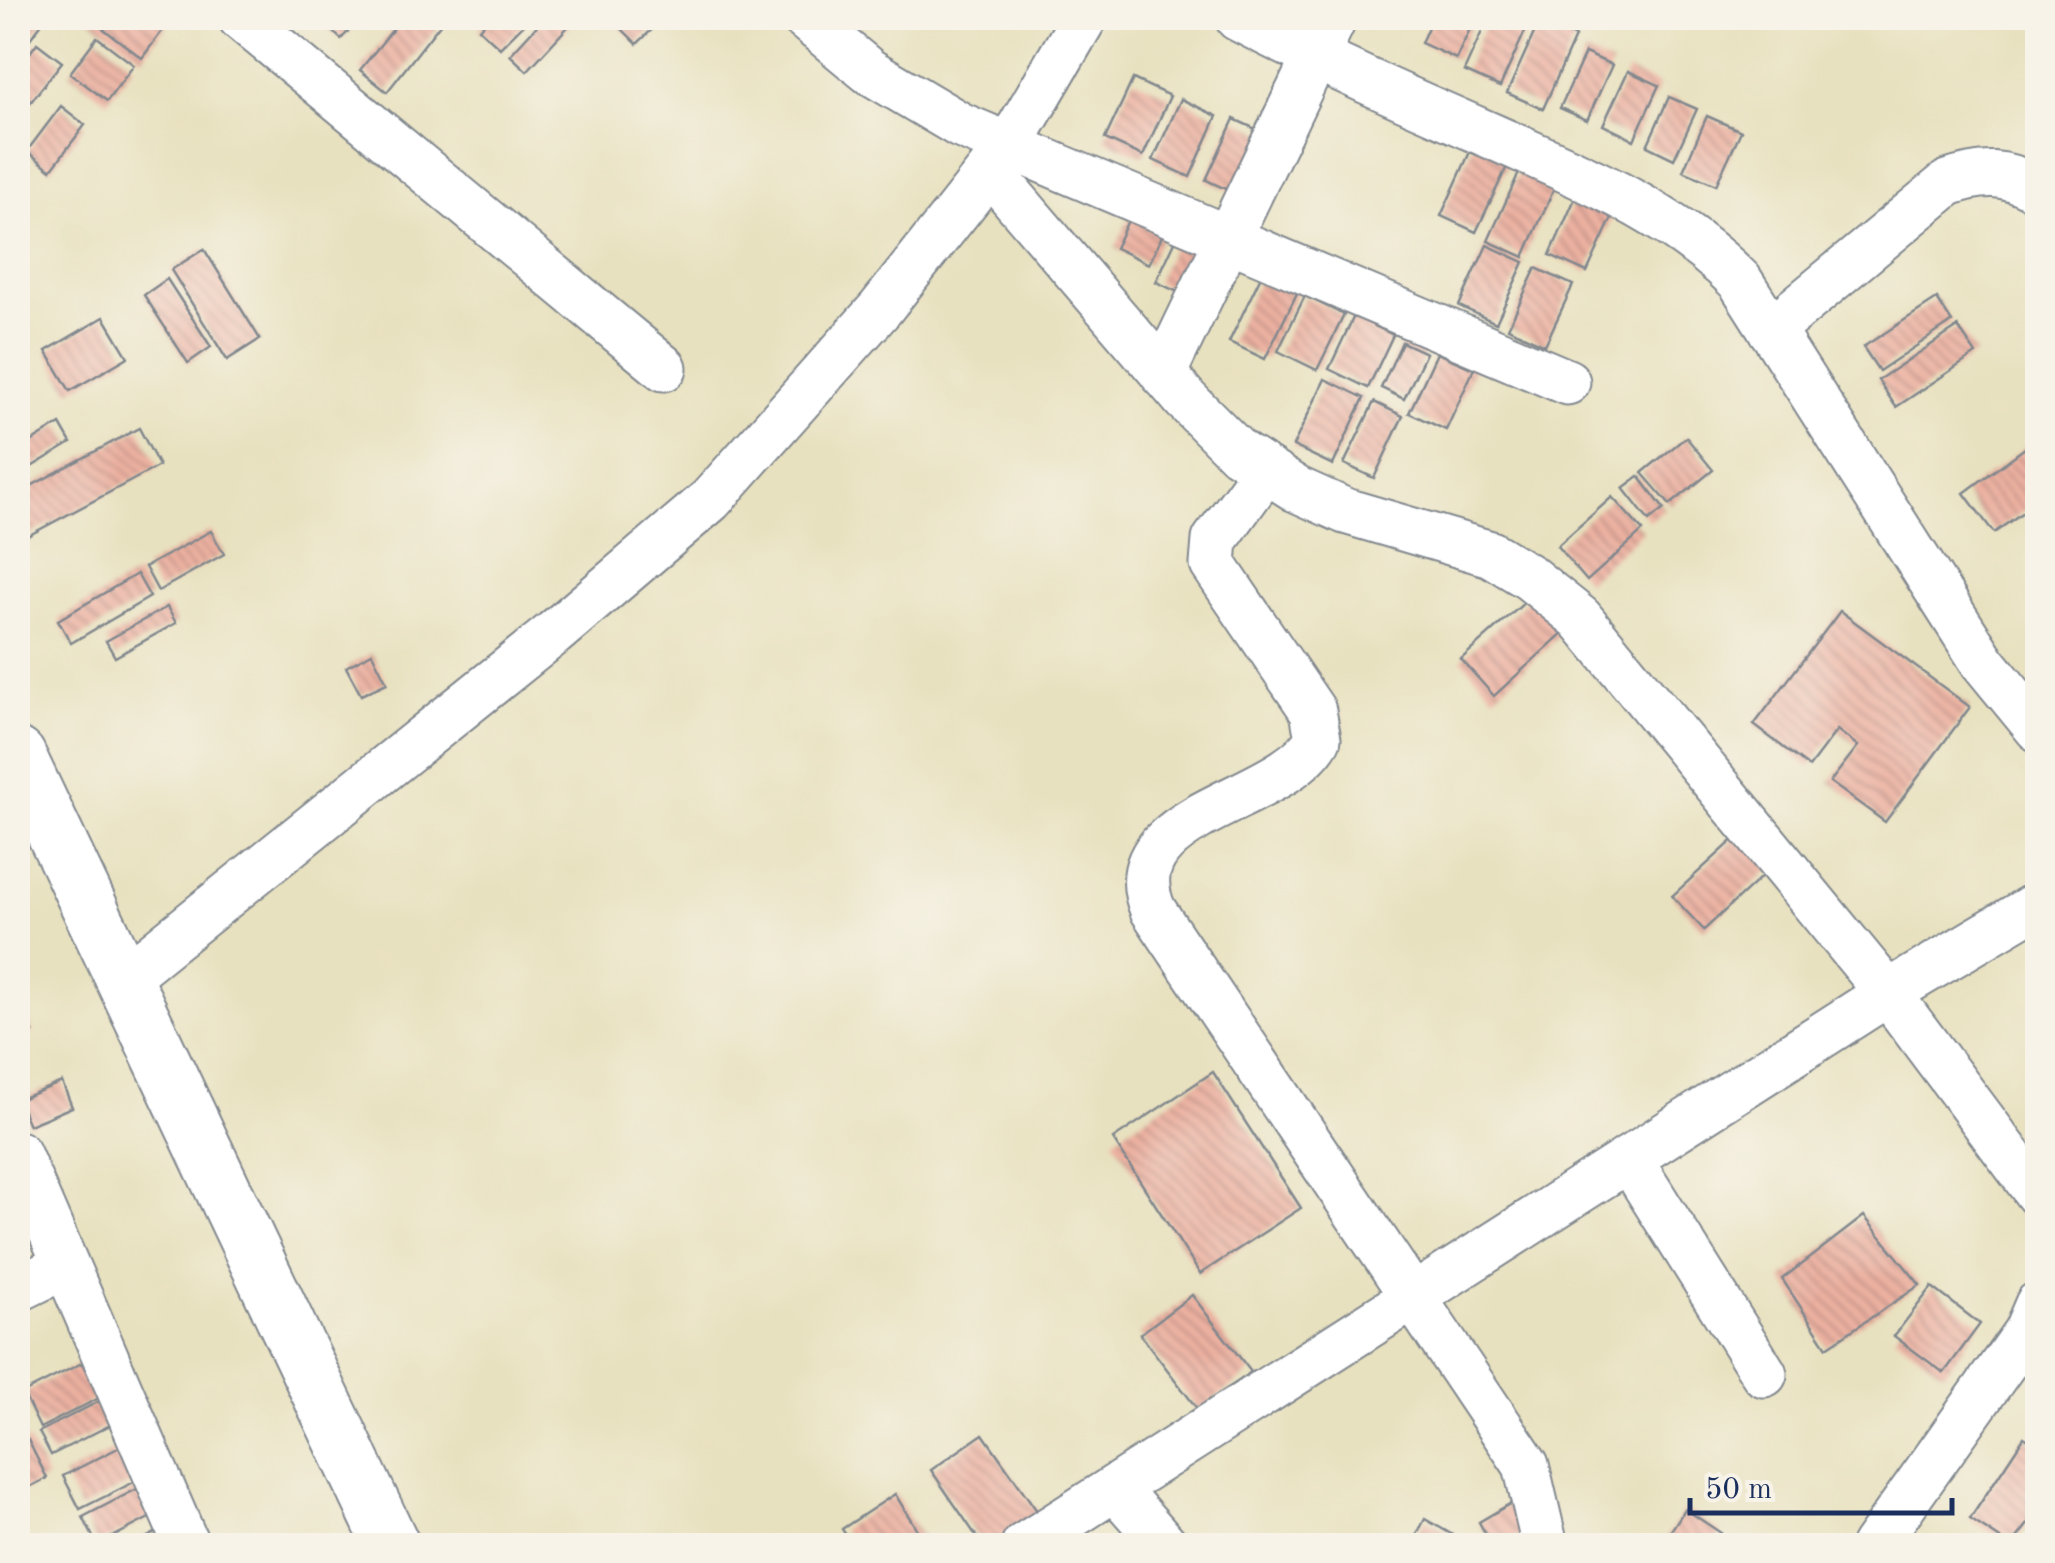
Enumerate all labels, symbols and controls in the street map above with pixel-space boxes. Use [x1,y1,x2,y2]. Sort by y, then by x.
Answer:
scale bar [1690,1453,1952,1515]
text: 50 m [1705,1475,1772,1505]

